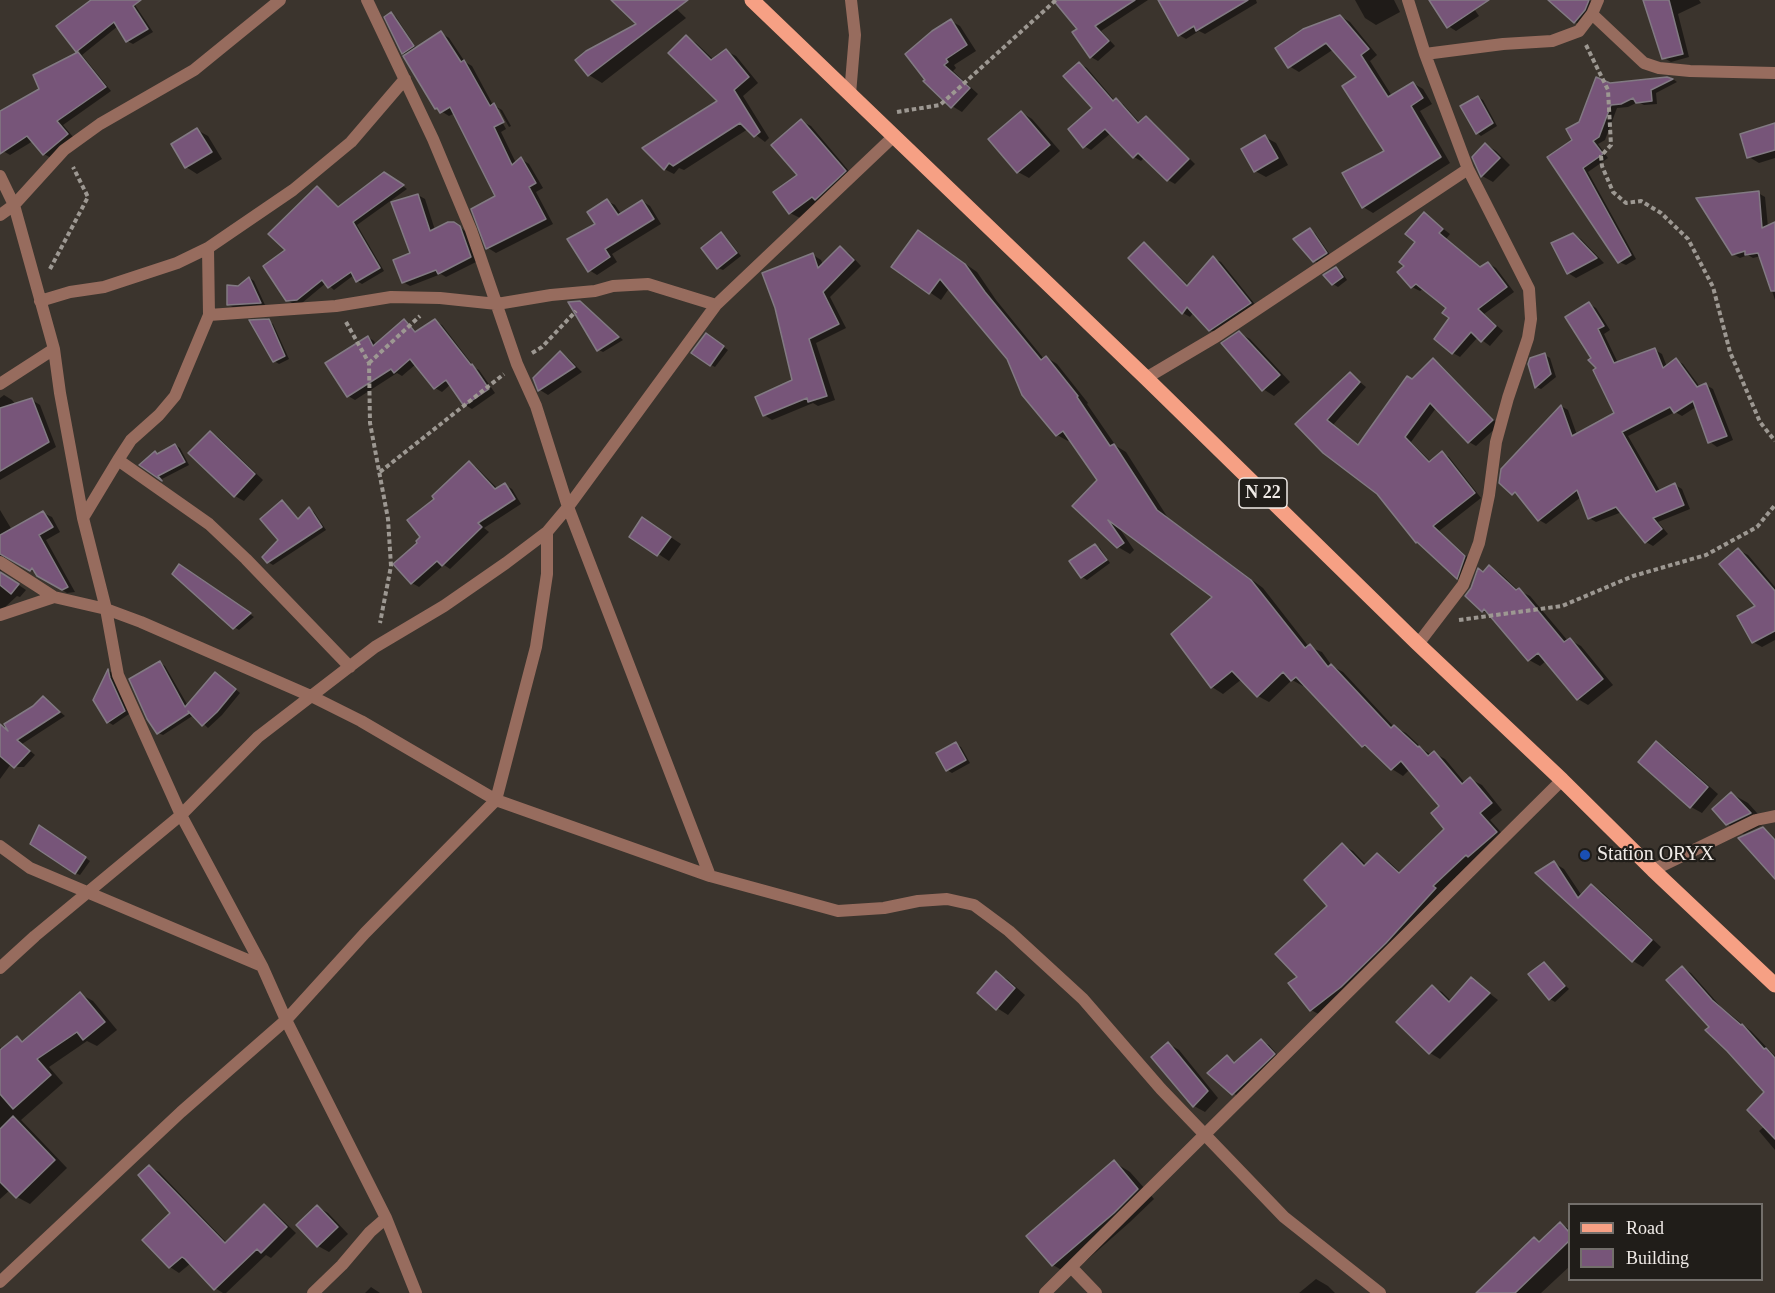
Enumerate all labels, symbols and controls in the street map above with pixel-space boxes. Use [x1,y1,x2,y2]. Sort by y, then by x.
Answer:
road number: N 22 [1239,478,1287,508]
place label: Station ORYX [1597,843,1714,867]
marker: Station ORYX [1578,848,1592,862]
legend [1568,1203,1763,1281]
text: Road [1626,1218,1664,1238]
text: Building [1626,1248,1689,1268]

